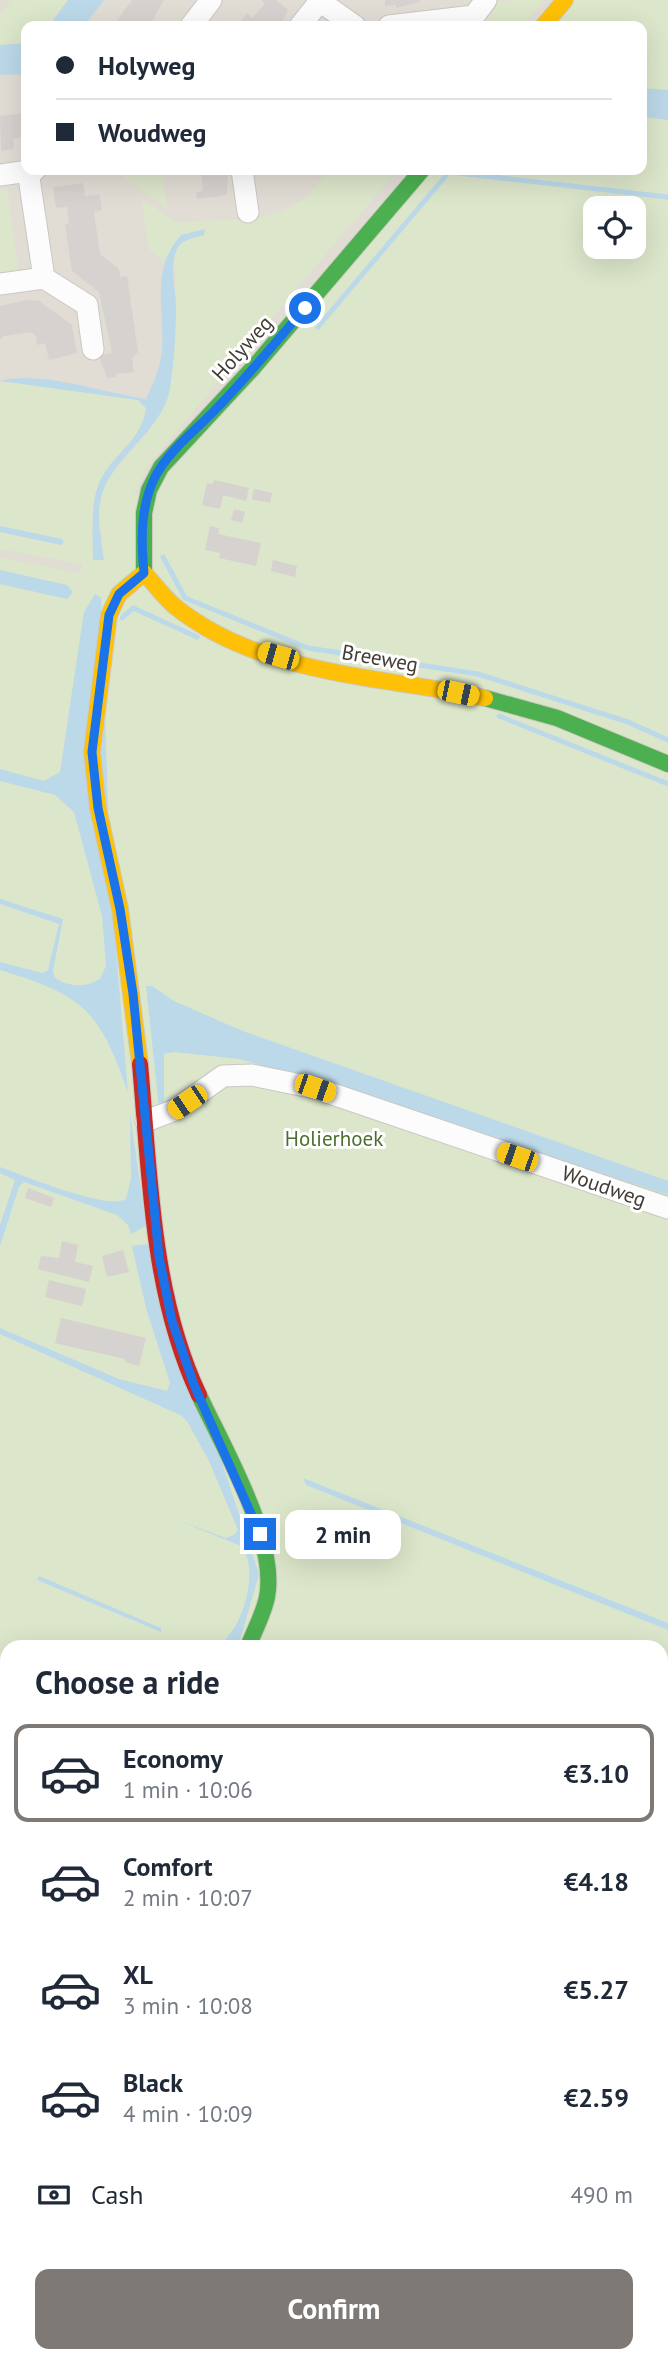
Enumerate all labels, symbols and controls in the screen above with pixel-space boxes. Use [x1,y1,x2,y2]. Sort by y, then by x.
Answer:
text: Holyweg [98,49,195,82]
text: Woudweg [98,116,207,149]
map controls [583,196,646,259]
button: locate [583,196,646,259]
route start [289,292,321,324]
street label: Holyweg [206,310,278,386]
street label: Breeweg [340,638,420,678]
car [255,640,302,672]
car [436,678,481,708]
car [292,1071,339,1105]
car [164,1082,211,1122]
park label: Holierhoek [285,1125,383,1152]
car [494,1140,541,1174]
street label: Woudweg [558,1159,650,1213]
callout: 2 min [284,1510,400,1558]
route end [244,1518,276,1550]
text: 2 min [315,1520,371,1549]
text: Choose a ride [35,1661,220,1703]
icon: car [39,1742,102,1805]
text: Economy [123,1742,223,1775]
text: €3.10 [564,1757,629,1790]
text: 1 min · 10:06 [123,1775,253,1804]
icon: car [39,1850,102,1913]
text: Comfort [123,1850,213,1883]
text: €4.18 [564,1865,629,1898]
text: 2 min · 10:07 [123,1883,253,1912]
icon: car [39,1958,102,2021]
text: XL [123,1958,153,1991]
text: €5.27 [564,1973,629,2006]
text: 3 min · 10:08 [123,1991,253,2020]
icon: car [39,2066,102,2129]
text: Black [123,2066,183,2099]
text: €2.59 [564,2081,629,2114]
text: 4 min · 10:09 [123,2099,253,2128]
icon: cash [35,2176,73,2214]
text: Cash [91,2178,143,2211]
text: 490 m [571,2180,633,2209]
button: Confirm [35,2269,633,2349]

